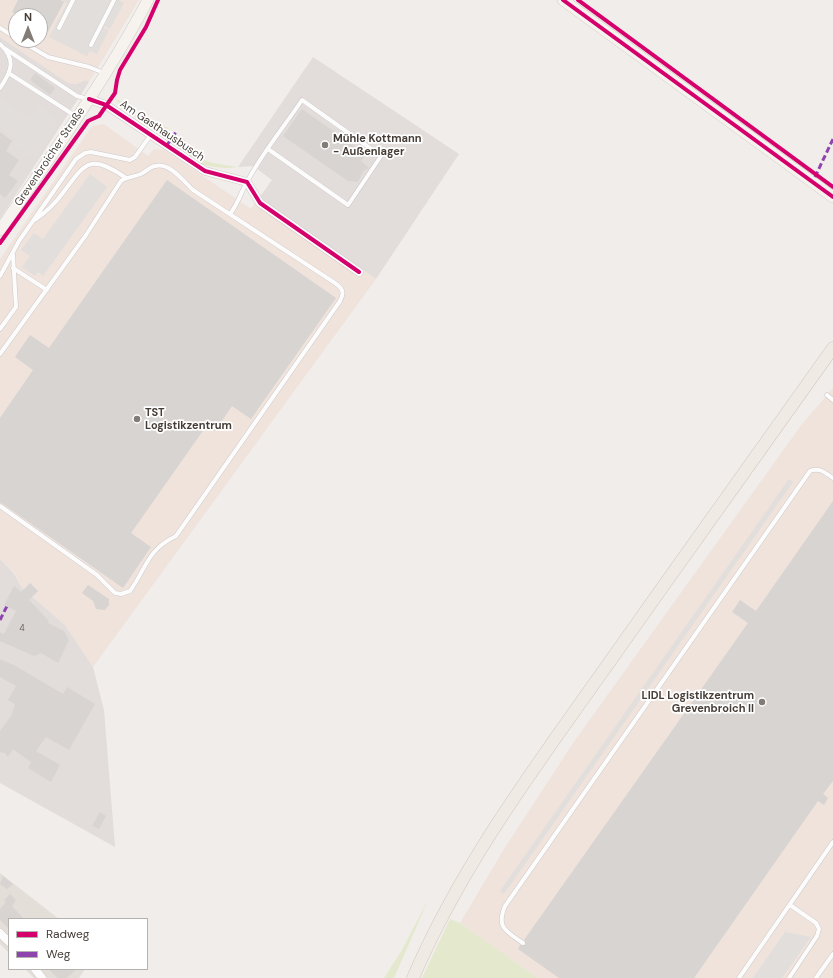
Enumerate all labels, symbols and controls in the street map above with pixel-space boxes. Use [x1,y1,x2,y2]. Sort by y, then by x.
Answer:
north arrow [8,8,48,48]
text: N [24,10,32,24]
street label: Am Gasthausbusch [117,98,207,164]
street label: Grevenbroicher Straße [12,105,88,209]
place label: Mühle Kottmann - Außenlager [333,132,422,158]
marker: Mühle Kottmann - Außenlager [320,140,330,150]
place label: TST Logistikzentrum [145,406,232,432]
marker: TST Logistikzentrum [132,414,142,424]
house number: 4 [19,624,25,634]
place label: LIDL Logistikzentrum Grevenbroich II [642,689,754,715]
marker: LIDL Logistikzentrum Grevenbroich II [757,697,767,707]
legend [8,918,148,970]
text: Radweg [46,926,89,942]
text: Weg [46,946,70,962]

